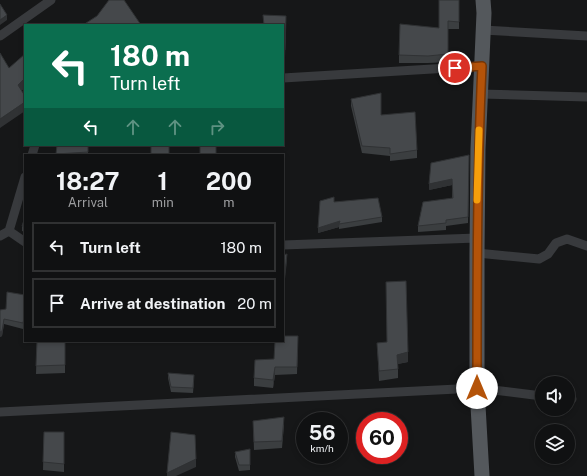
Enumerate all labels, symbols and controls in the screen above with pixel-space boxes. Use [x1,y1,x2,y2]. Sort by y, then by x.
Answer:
text: 180 m [110,39,190,72]
icon: left [44,40,96,92]
pin [438,51,472,85]
icon: arrive [444,57,466,79]
text: Turn left [110,73,180,94]
icon: left [80,116,102,138]
icon: ahead [122,116,144,138]
icon: ahead [164,116,186,138]
icon: right [206,116,228,138]
text: 18:27 [56,167,120,195]
text: 1 [158,167,168,195]
text: 200 [206,167,252,195]
text: Arrival [68,195,108,210]
text: min [152,195,174,210]
text: m [223,195,234,210]
icon: left [46,236,68,258]
text: Turn left [80,239,141,256]
text: 180 m [220,239,262,256]
icon: arrive [46,292,68,314]
text: Arrive at destination [80,295,225,312]
text: 20 m [237,295,272,312]
position arrow [456,367,498,409]
map controls [535,376,575,464]
button: sound [535,376,575,416]
speed limit sign: 60 [356,412,408,464]
text: 56 [309,421,335,445]
button: layers [535,424,575,464]
text: km/h [310,442,334,454]

